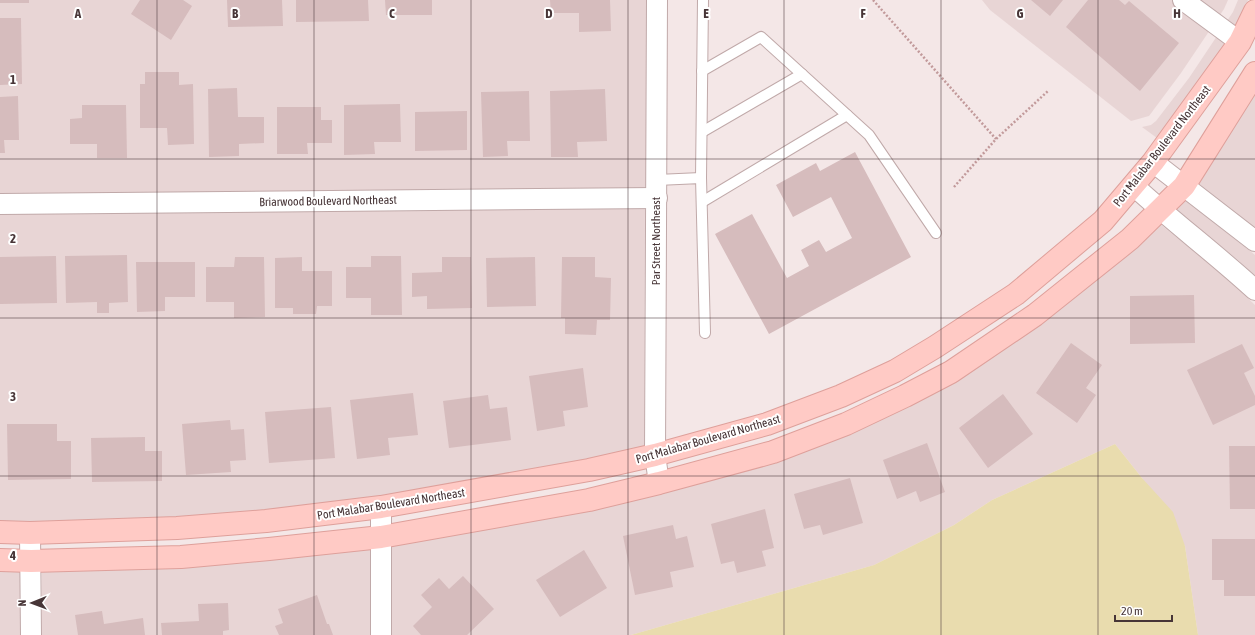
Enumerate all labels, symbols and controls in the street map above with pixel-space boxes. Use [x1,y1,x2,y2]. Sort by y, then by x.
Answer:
text: A [74,6,82,21]
text: B [232,6,239,21]
text: C [389,6,395,21]
text: D [545,6,553,21]
text: E [703,6,709,21]
text: F [860,6,866,21]
text: G [1017,6,1024,21]
text: H [1173,6,1181,21]
text: 1 [10,72,16,87]
street label: Port Malabar Boulevard Northeast [1110,82,1214,209]
street label: Briarwood Boulevard Northeast [259,193,397,209]
street label: Par Street Northeast [649,196,663,285]
text: 2 [10,231,16,246]
text: 3 [10,389,16,404]
street label: Port Malabar Boulevard Northeast [634,411,782,466]
street label: Port Malabar Boulevard Northeast [316,485,467,523]
text: 4 [9,548,16,563]
north arrow [12,583,52,623]
scale bar [1115,597,1172,623]
text: N [16,600,28,607]
text: 20 m [1121,604,1143,618]

